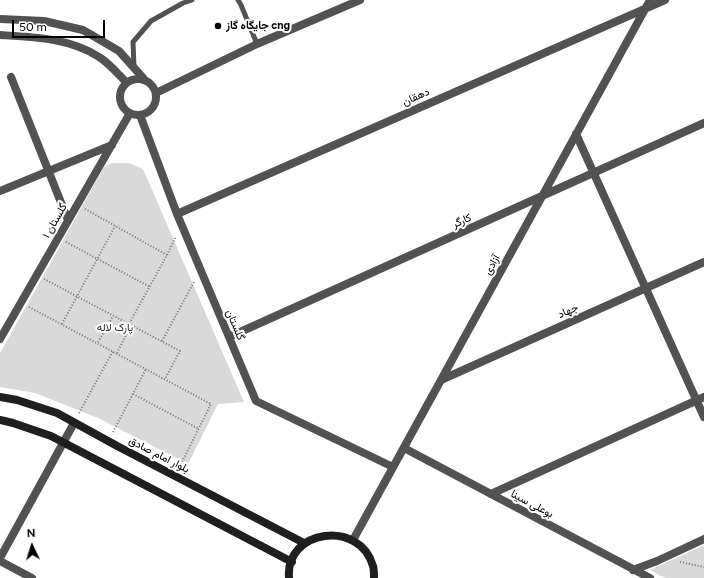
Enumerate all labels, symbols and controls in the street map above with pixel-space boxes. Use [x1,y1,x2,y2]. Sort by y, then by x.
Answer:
scale bar [14,12,107,38]
place label: جایگاه گاز cng [226,19,290,33]
text: 50 m [19,20,47,34]
marker: جایگاه گاز cng [213,21,223,31]
street label: دهقان [400,85,432,109]
street label: گلستان ۱ [40,201,70,241]
street label: کارگر [450,211,474,231]
street label: آزادی [481,253,503,277]
street label: جهاد [556,301,580,321]
street label: گلستان [223,308,247,342]
park label: پارک لاله [97,321,133,335]
street label: بلوار امام صادق [127,434,191,476]
street label: بوعلی سینا [508,487,556,521]
north arrow [12,526,52,566]
text: N [26,527,36,540]

